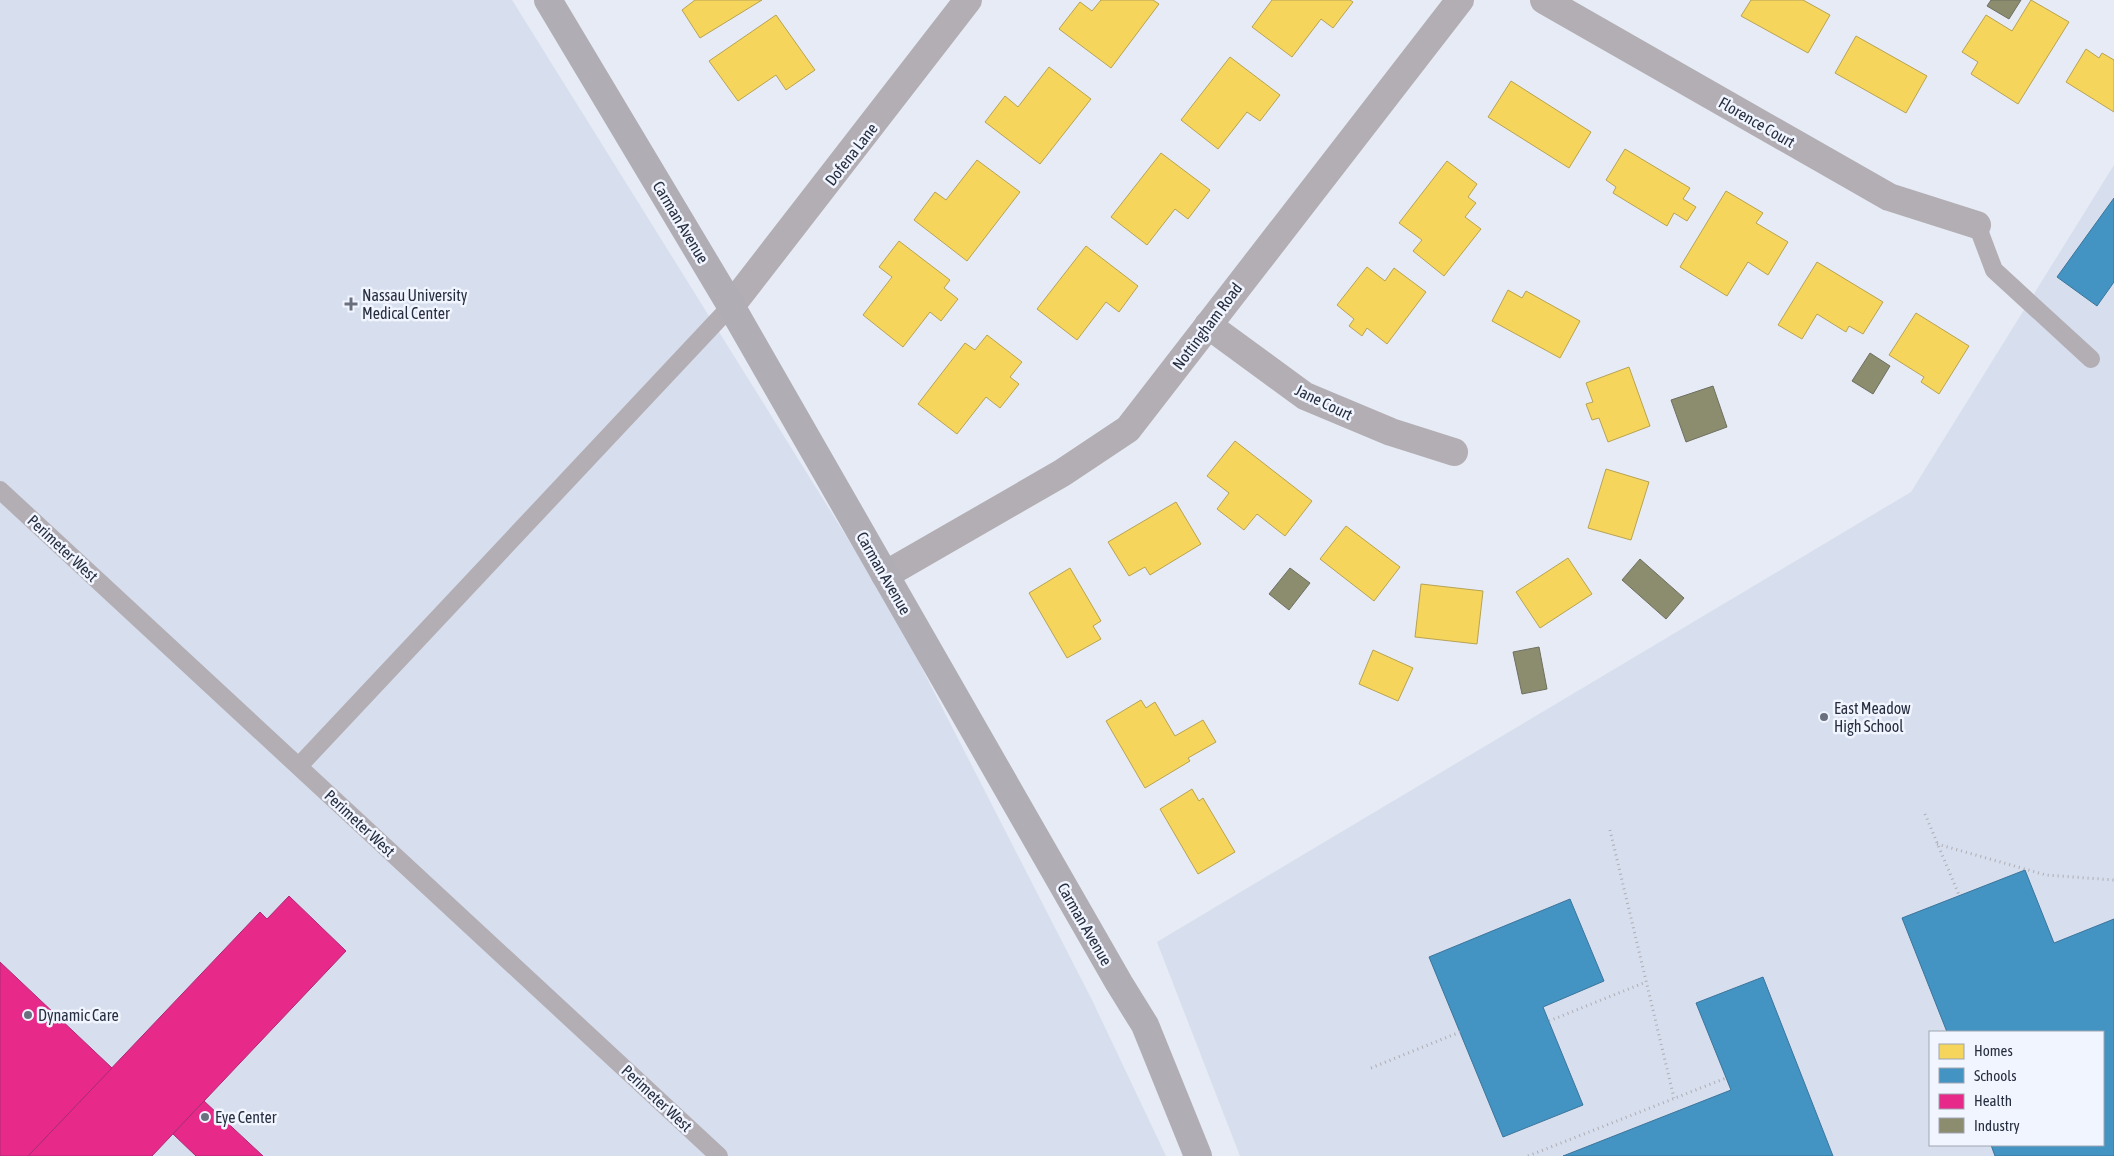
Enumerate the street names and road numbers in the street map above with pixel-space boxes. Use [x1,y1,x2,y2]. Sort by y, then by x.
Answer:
street label: Florence Court [1716,93,1799,151]
street label: Dofena Lane [821,119,881,189]
street label: Carman Avenue [649,178,713,266]
street label: Nottingham Road [1169,279,1246,374]
street label: Jane Court [1292,380,1356,424]
street label: Perimeter West [24,511,102,585]
street label: Carman Avenue [853,528,915,618]
street label: Perimeter West [321,786,399,860]
street label: Carman Avenue [1054,879,1116,969]
street label: Perimeter West [618,1061,696,1135]

